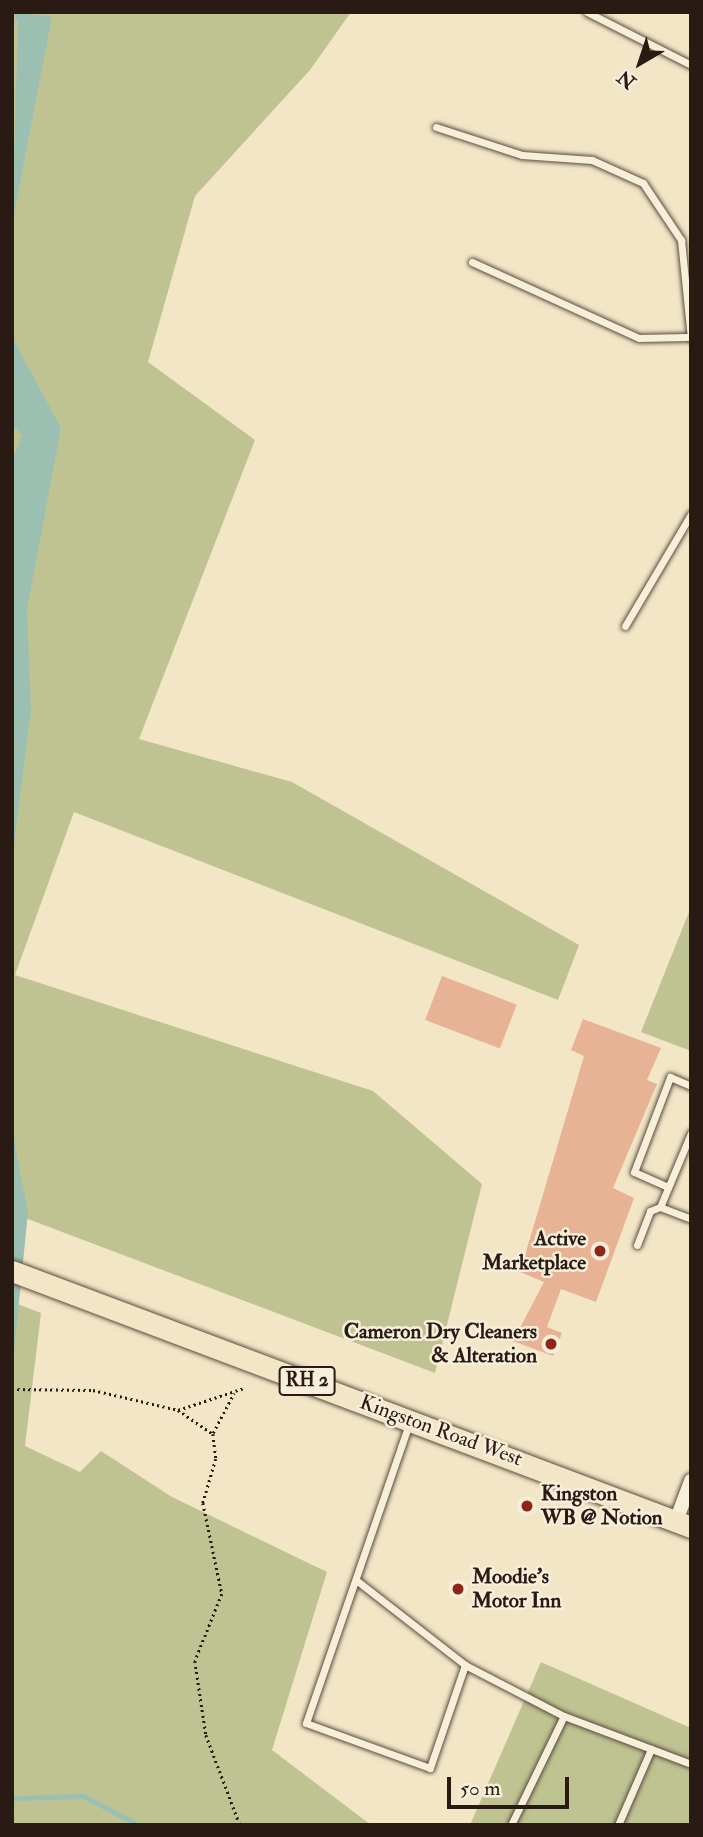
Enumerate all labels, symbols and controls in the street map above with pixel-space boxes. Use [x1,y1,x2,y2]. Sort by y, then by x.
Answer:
north arrow [605,28,675,98]
text: N [613,65,641,94]
place label: Active Marketplace [482,1226,586,1276]
marker: Active Marketplace [592,1243,608,1259]
place label: Cameron Dry Cleaners & Alteration [344,1319,537,1369]
marker: Cameron Dry Cleaners & Alteration [543,1336,559,1352]
road number: RH 2 [277,1366,337,1396]
street label: Kingston Road West [356,1390,526,1472]
place label: Kingston WB @ Notion [541,1481,663,1531]
marker: Kingston WB @ Notion [519,1498,535,1514]
place label: Moodie’s Motor Inn [472,1564,561,1614]
marker: Moodie’s Motor Inn [450,1581,466,1597]
scale bar [451,1764,574,1808]
text: 50 m [460,1775,501,1802]

